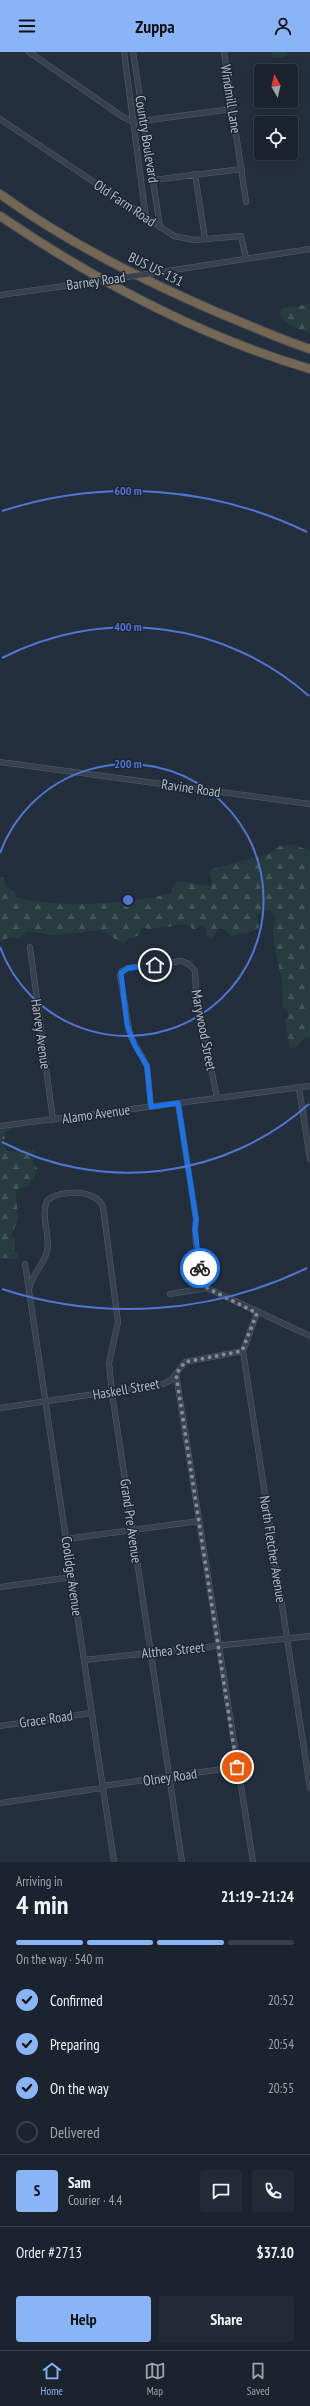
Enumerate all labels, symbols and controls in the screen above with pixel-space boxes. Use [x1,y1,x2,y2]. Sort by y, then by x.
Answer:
icon: menu [16,15,38,37]
text: Zuppa [135,15,175,38]
icon: person [272,15,294,37]
street label: Windmill Lane [217,63,245,135]
north arrow [254,64,298,108]
map controls [254,64,298,160]
street label: Country Boulevard [131,94,163,184]
button: locate [254,116,298,160]
street label: Old Farm Road [90,176,160,230]
street label: BUS US-131 [125,248,187,290]
street label: Barney Road [65,268,127,294]
text: 600 m [114,483,142,498]
text: 400 m [114,619,142,634]
text: 200 m [114,756,142,771]
street label: Ravine Road [160,775,222,801]
centre of rings [121,893,135,907]
pin [138,948,172,982]
icon: home [144,954,166,976]
street label: Marywood Street [187,988,221,1072]
street label: Harvey Avenue [27,998,55,1071]
street label: Alamo Avenue [61,1100,131,1128]
courier [180,1248,220,1288]
icon: bike [189,1257,211,1279]
street label: Haskell Street [91,1374,161,1404]
street label: Grand Pre Avenue [116,1478,146,1565]
street label: North Fletcher Avenue [256,1494,290,1604]
street label: Coolidge Avenue [57,1535,87,1617]
street label: Althea Street [141,1638,206,1662]
street label: Grace Road [18,1706,74,1732]
pin [220,1750,254,1784]
icon: bag [226,1756,248,1778]
street label: Olney Road [142,1764,198,1790]
text: Arriving in [16,1873,63,1890]
text: 21:19–21:24 [221,1887,294,1906]
text: 4 min [16,1888,69,1921]
text: On the way · 540 m [16,1951,103,1968]
icon: check [16,1989,38,2011]
text: Confirmed [50,1991,103,2010]
text: 20:52 [268,1992,294,2009]
icon: check [16,2033,38,2055]
text: Preparing [50,2035,100,2054]
text: 20:54 [268,2036,294,2053]
icon: check [16,2077,38,2099]
text: On the way [50,2079,109,2098]
text: 20:55 [268,2080,294,2097]
text: Delivered [50,2123,100,2142]
button: chat [200,2170,242,2212]
button: phone [252,2170,294,2212]
text: Sam [68,2173,91,2192]
text: S [34,2181,40,2200]
text: Courier · 4.4 [68,2192,122,2209]
text: Order #2713 [16,2243,82,2262]
text: $37.10 [256,2243,294,2262]
button: Help [16,2296,151,2342]
button: Share [159,2296,294,2342]
tab: Home [40,2360,63,2398]
tab: Map [144,2360,166,2398]
tab: Saved [247,2360,270,2398]

